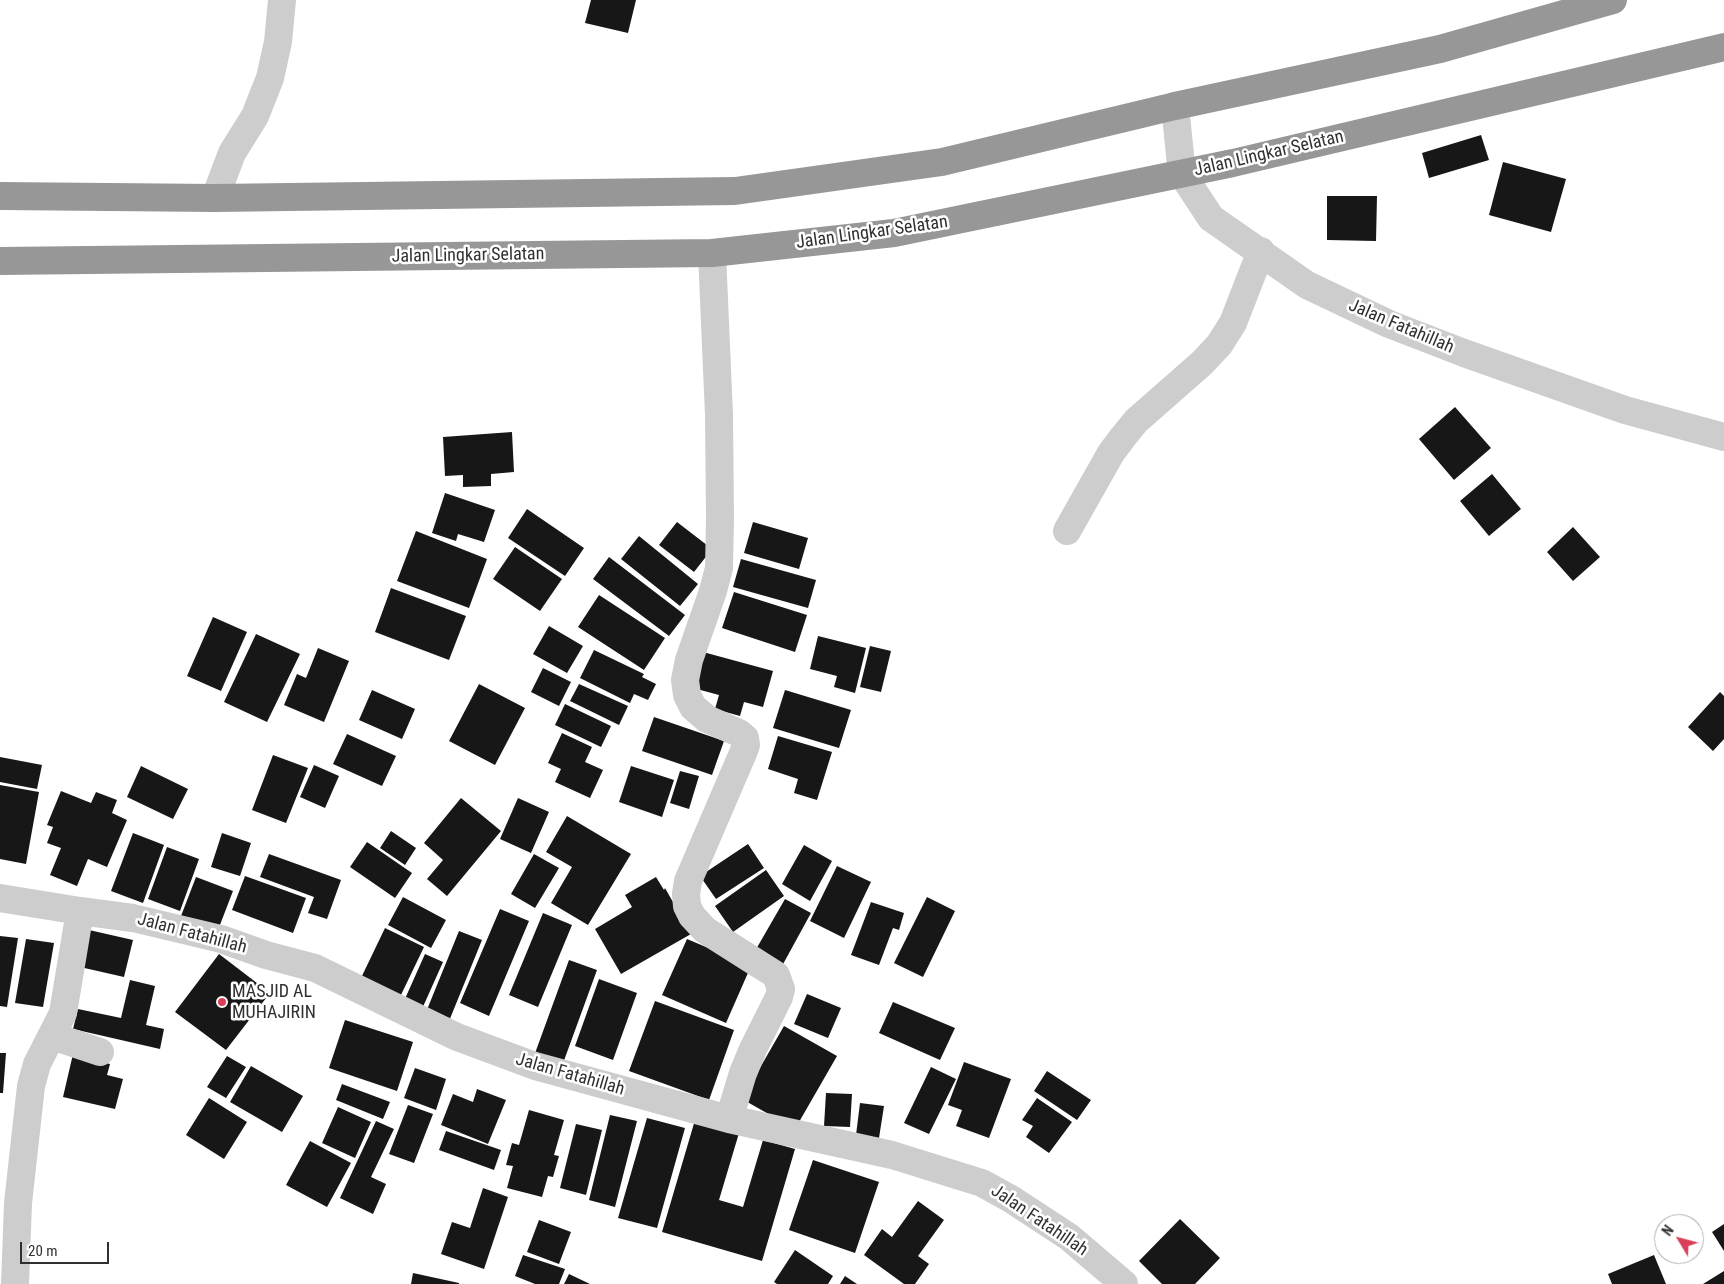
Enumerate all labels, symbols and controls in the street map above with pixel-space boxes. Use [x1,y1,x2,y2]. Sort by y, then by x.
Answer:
street label: Jalan Lingkar Selatan [1192,126,1346,182]
street label: Jalan Lingkar Selatan [795,212,949,254]
street label: Jalan Lingkar Selatan [391,244,545,268]
street label: Jalan Fatahillah [1345,295,1457,359]
street label: Jalan Fatahillah [135,909,249,959]
place label: MASJID AL MUHAJIRIN [232,981,316,1024]
marker: MASJID AL MUHAJIRIN [216,996,228,1008]
street label: Jalan Fatahillah [513,1049,627,1101]
street label: Jalan Fatahillah [986,1181,1092,1261]
north arrow [1654,1214,1704,1264]
text: N [1659,1222,1677,1239]
scale bar [22,1232,111,1264]
text: 20 m [28,1242,58,1260]

